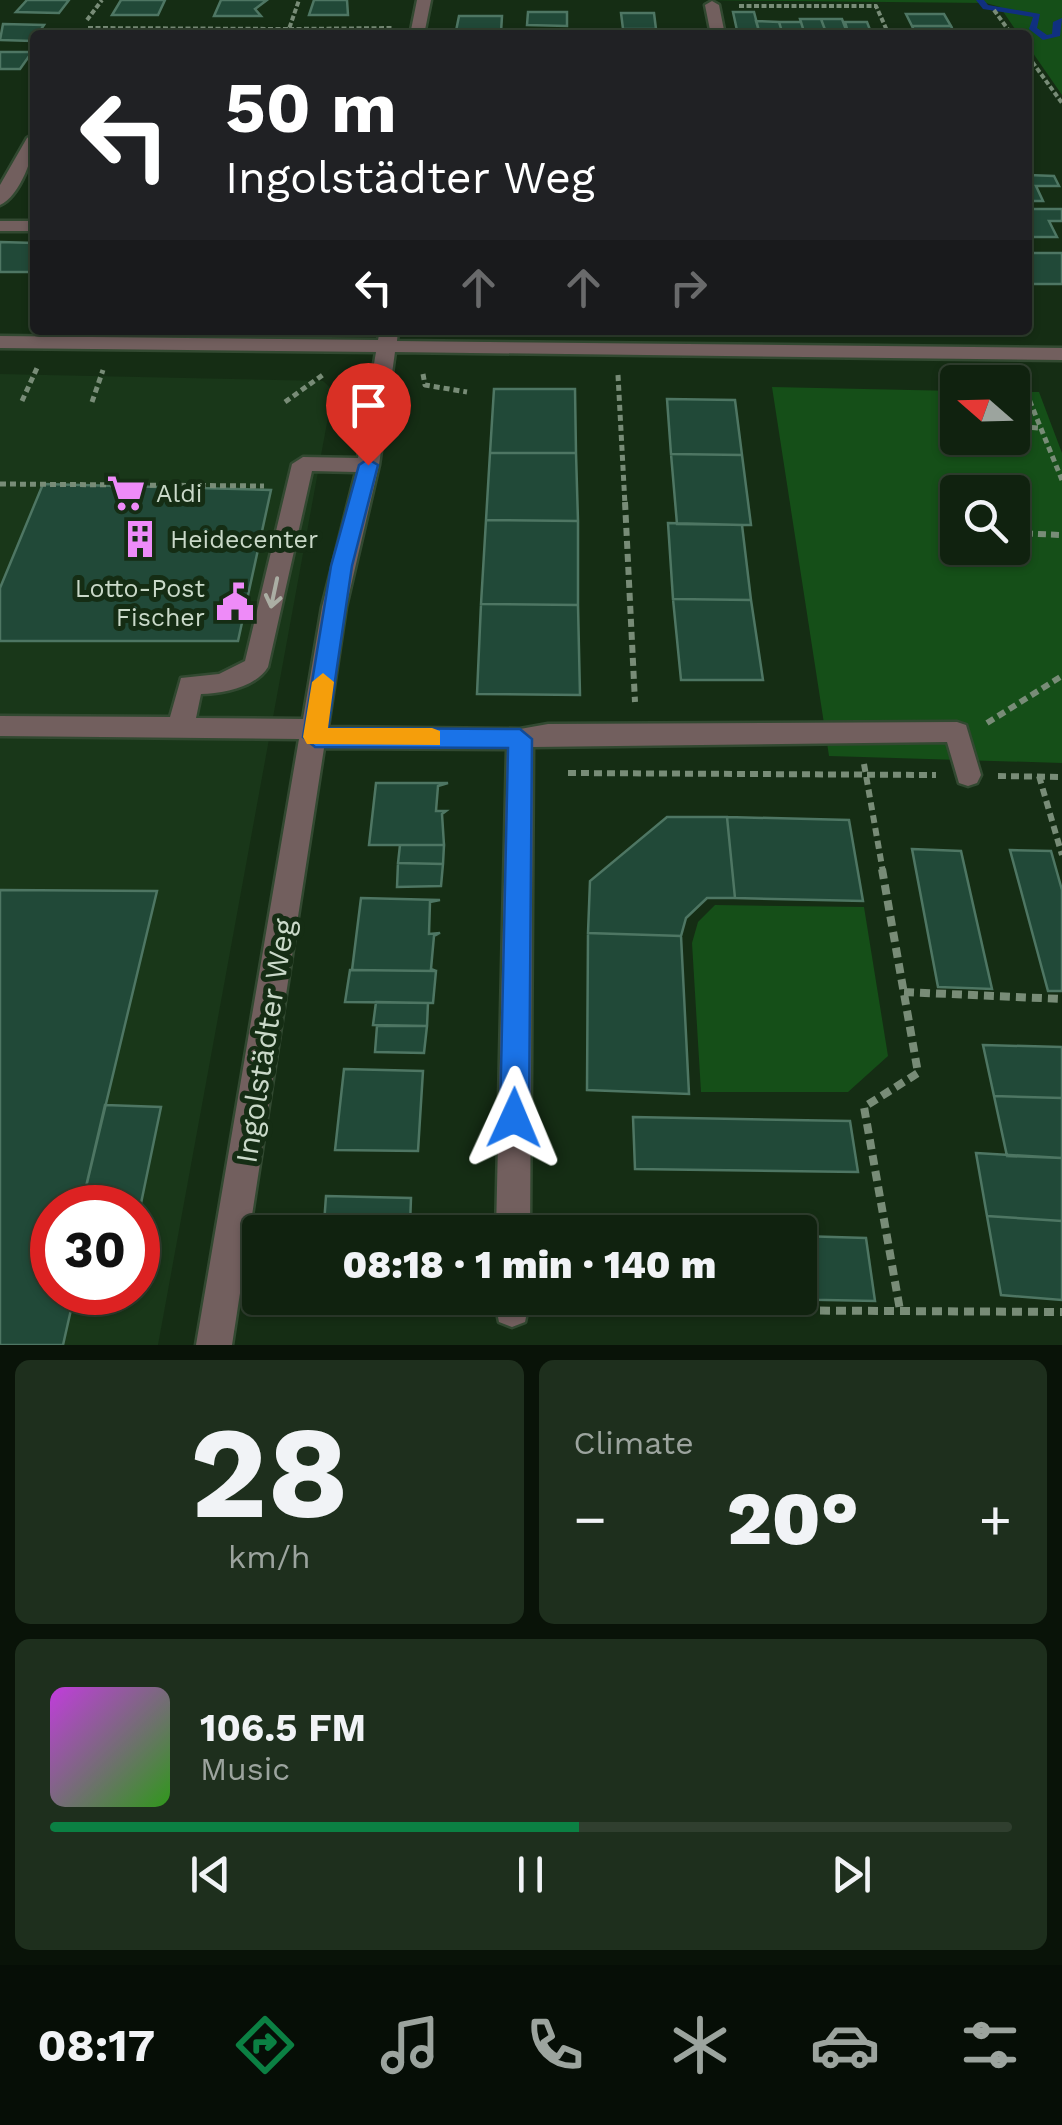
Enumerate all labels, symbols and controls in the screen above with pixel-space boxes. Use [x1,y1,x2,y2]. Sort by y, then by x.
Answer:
text: 50 m [225,67,397,149]
icon: left [60,70,190,200]
text: Ingolstädter Weg [225,151,595,204]
icon: left [346,260,401,315]
icon: ahead [451,260,506,315]
icon: ahead [556,260,611,315]
icon: right [661,260,716,315]
pin [326,363,411,466]
north arrow [940,365,1030,455]
map controls [940,365,1030,565]
icon: arrive [341,378,396,433]
supermarket icon: Aldi [105,472,147,514]
button: search [940,475,1030,565]
place label: Aldi [156,479,202,508]
building icon: Heidecenter [119,518,161,560]
place label: Heidecenter [170,525,318,554]
place label: Lotto-Post Fischer [75,574,206,632]
one-way arrow [264,576,283,608]
public building icon: Lotto-Post Fischer [214,581,256,623]
street label: Ingolstädter Weg [228,916,302,1166]
position arrow [462,1066,566,1170]
speed limit sign: 30 [30,1185,160,1315]
text: 08:18 · 1 min · 140 m [343,1243,716,1287]
text: 28 [190,1396,349,1549]
text: Climate [574,1424,694,1462]
text: 20° [727,1474,859,1562]
text: − [574,1487,607,1551]
text: + [979,1487,1012,1551]
text: km/h [228,1538,310,1576]
text: 106.5 FM [200,1706,366,1750]
text: Music [200,1750,290,1788]
icon: previous [183,1847,238,1902]
icon: pause [503,1847,558,1902]
icon: next [824,1847,879,1902]
icon: directions [230,2010,300,2080]
icon: music [375,2010,445,2080]
icon: phone [520,2010,590,2080]
icon: climate [665,2010,735,2080]
icon: car [810,2010,880,2080]
icon: filters [955,2010,1025,2080]
text: 08:17 [37,2019,155,2072]

